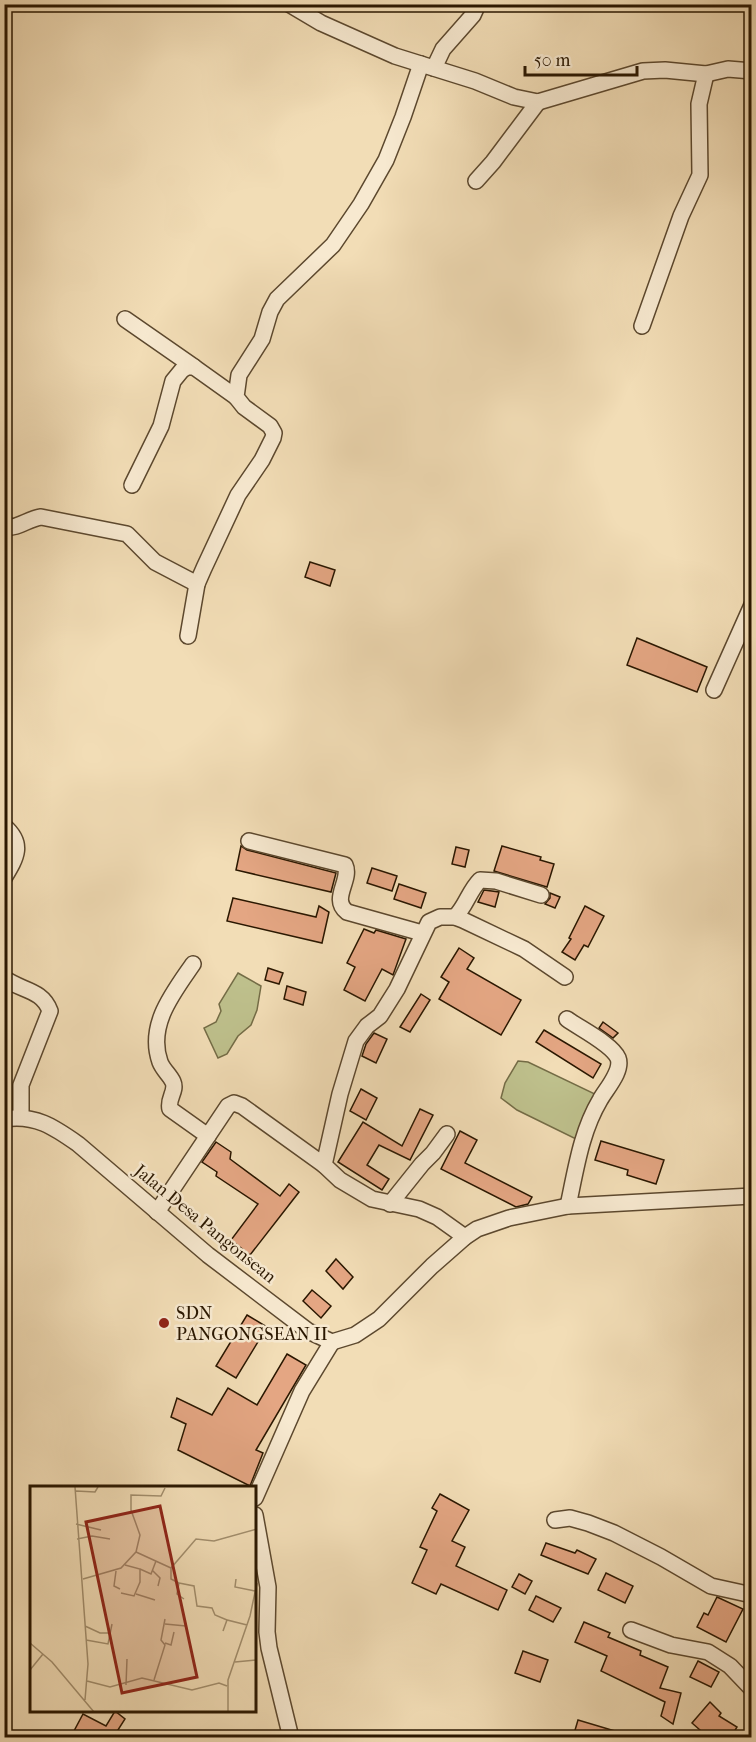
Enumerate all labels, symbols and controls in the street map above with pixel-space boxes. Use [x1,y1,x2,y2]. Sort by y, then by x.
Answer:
scale bar [525,39,638,77]
text: 50 m [534,50,571,71]
street label: Jalan Desa Pangonsean [128,1159,281,1288]
place label: SDN PANGONGSEAN II [176,1303,328,1345]
marker: SDN PANGONGSEAN II [157,1316,171,1330]
inset map [30,1486,256,1712]

